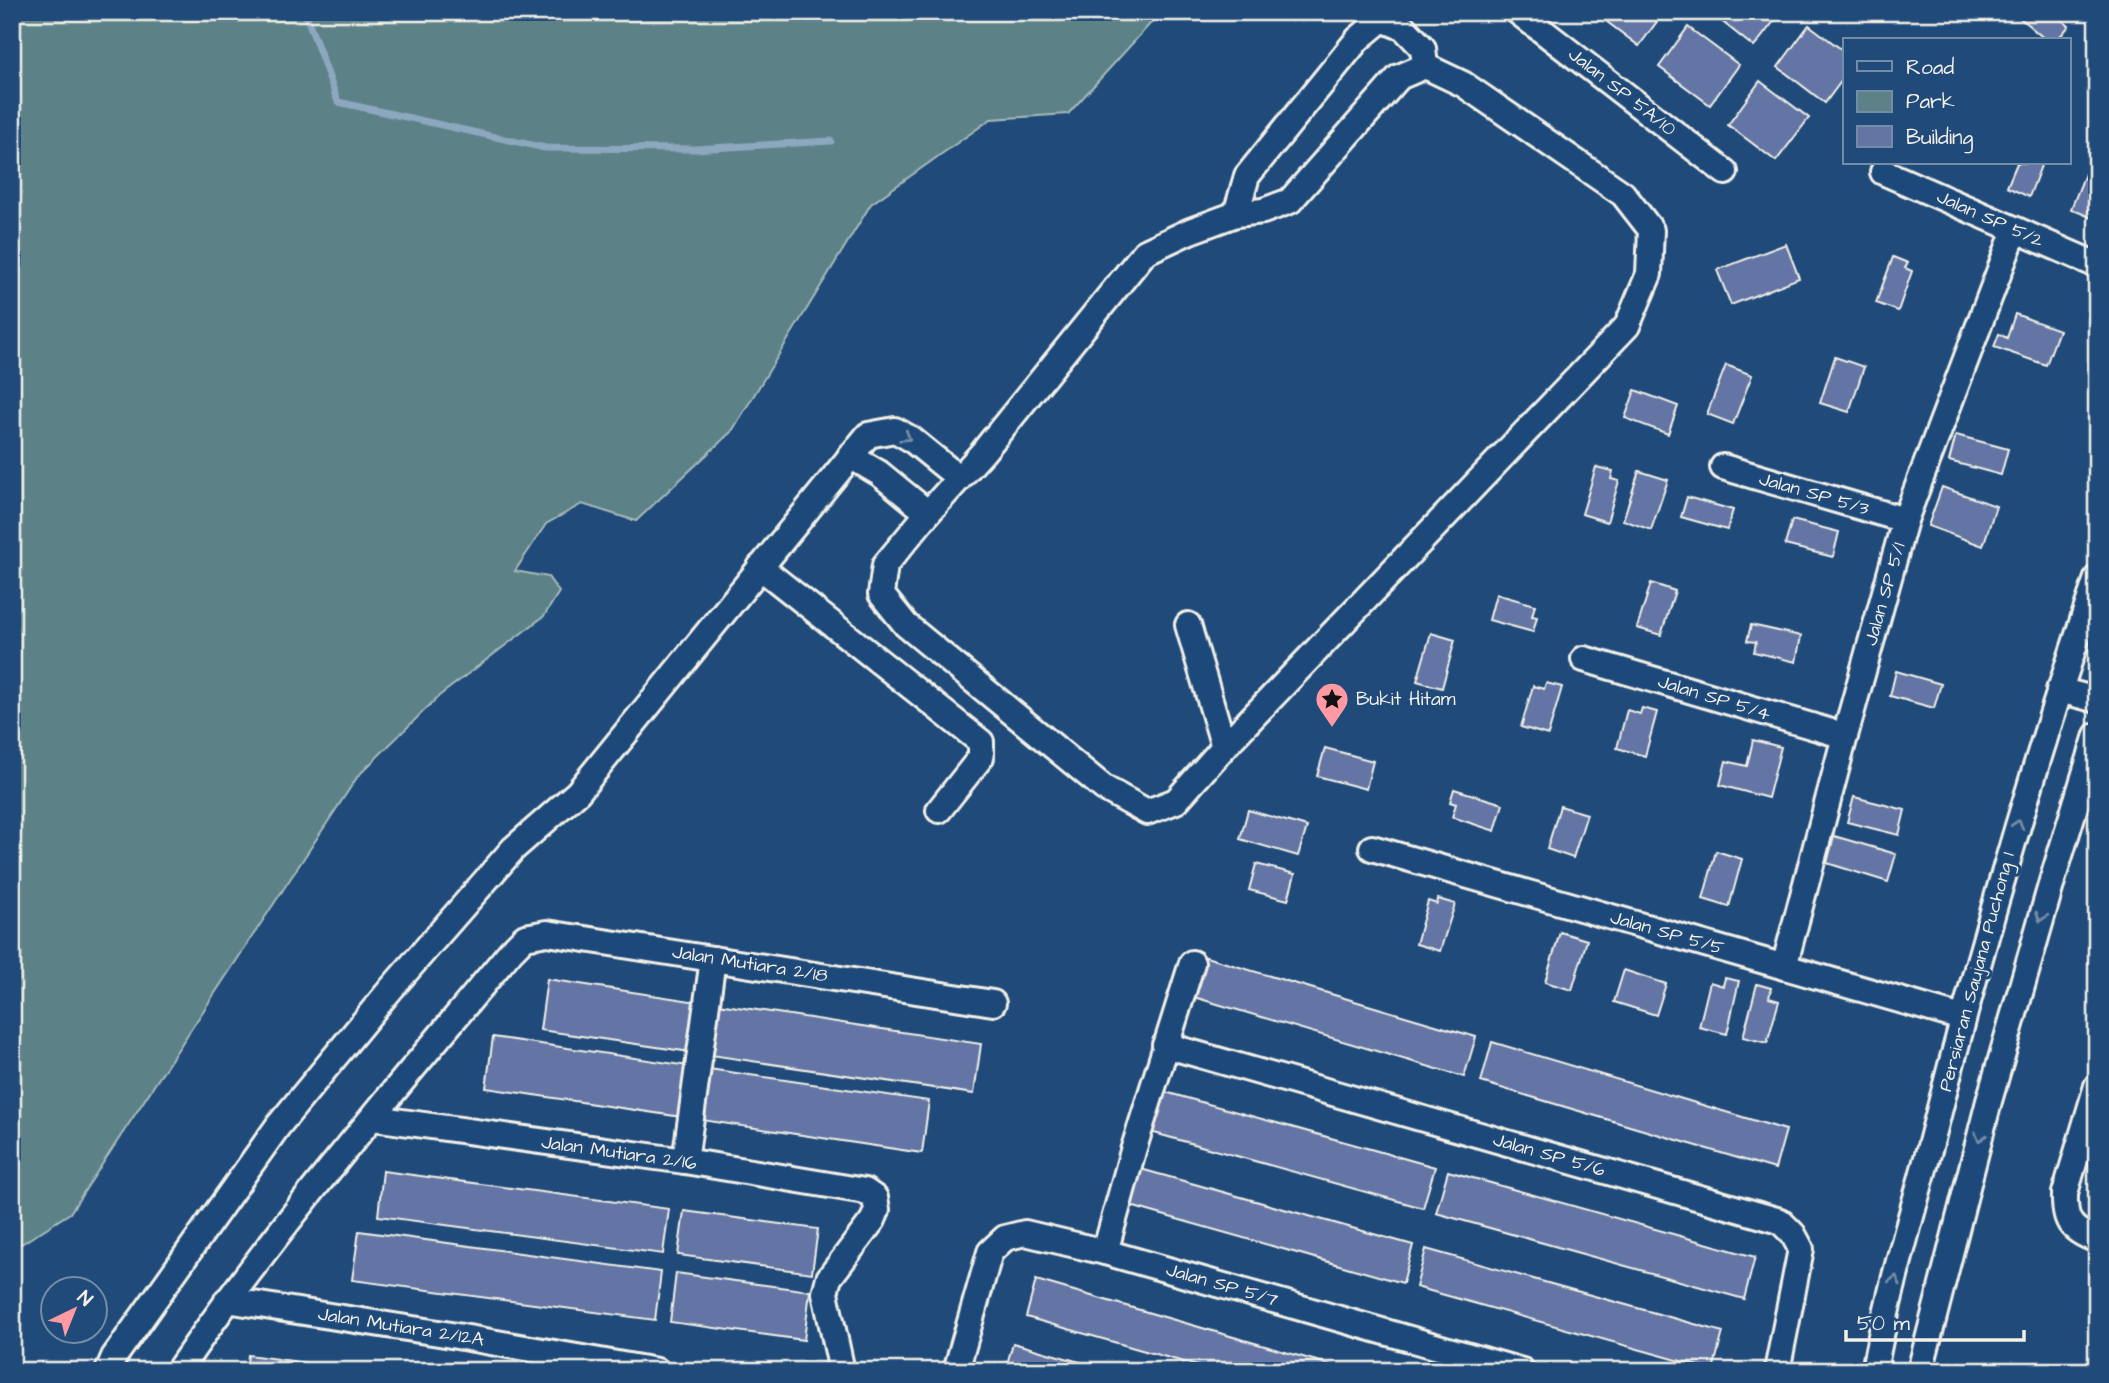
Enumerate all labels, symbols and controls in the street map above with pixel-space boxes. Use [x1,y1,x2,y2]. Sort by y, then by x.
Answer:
legend [1843,38,2070,164]
street label: Jalan SP 5A/10 [1562,41,1682,143]
text: Road [1906,53,1954,82]
text: Park [1906,87,1955,116]
text: Building [1906,123,1974,154]
street label: Jalan SP 5/2 [1932,183,2048,255]
one-way arrow [898,428,911,441]
street label: Jalan SP 5/3 [1756,465,1872,523]
street label: Jalan SP 5/1 [1857,539,1913,649]
street label: Jalan SP 5/4 [1654,668,1774,728]
place icon: Bukit Hitam [1313,680,1351,729]
place label: Bukit Hitam [1356,686,1456,713]
one-way arrow [2009,818,2024,830]
street label: Persiaran Saujana Puchong 1 [1932,849,2023,1095]
street label: Jalan SP 5/5 [1607,904,1727,962]
one-way arrow [2035,911,2050,923]
street label: Jalan Mutiara 2/18 [670,938,830,990]
street label: Jalan SP 5/6 [1490,1126,1608,1184]
street label: Jalan Mutiara 2/16 [540,1129,699,1177]
one-way arrow [1974,1130,1988,1142]
street label: Jalan SP 5/7 [1163,1256,1281,1314]
north arrow [38,1274,108,1344]
one-way arrow [1887,1275,1901,1287]
text: N [71,1285,98,1313]
scale bar [1846,1299,2025,1343]
street label: Jalan Mutiara 2/12A [316,1301,486,1353]
text: 50 m [1857,1309,1911,1338]

